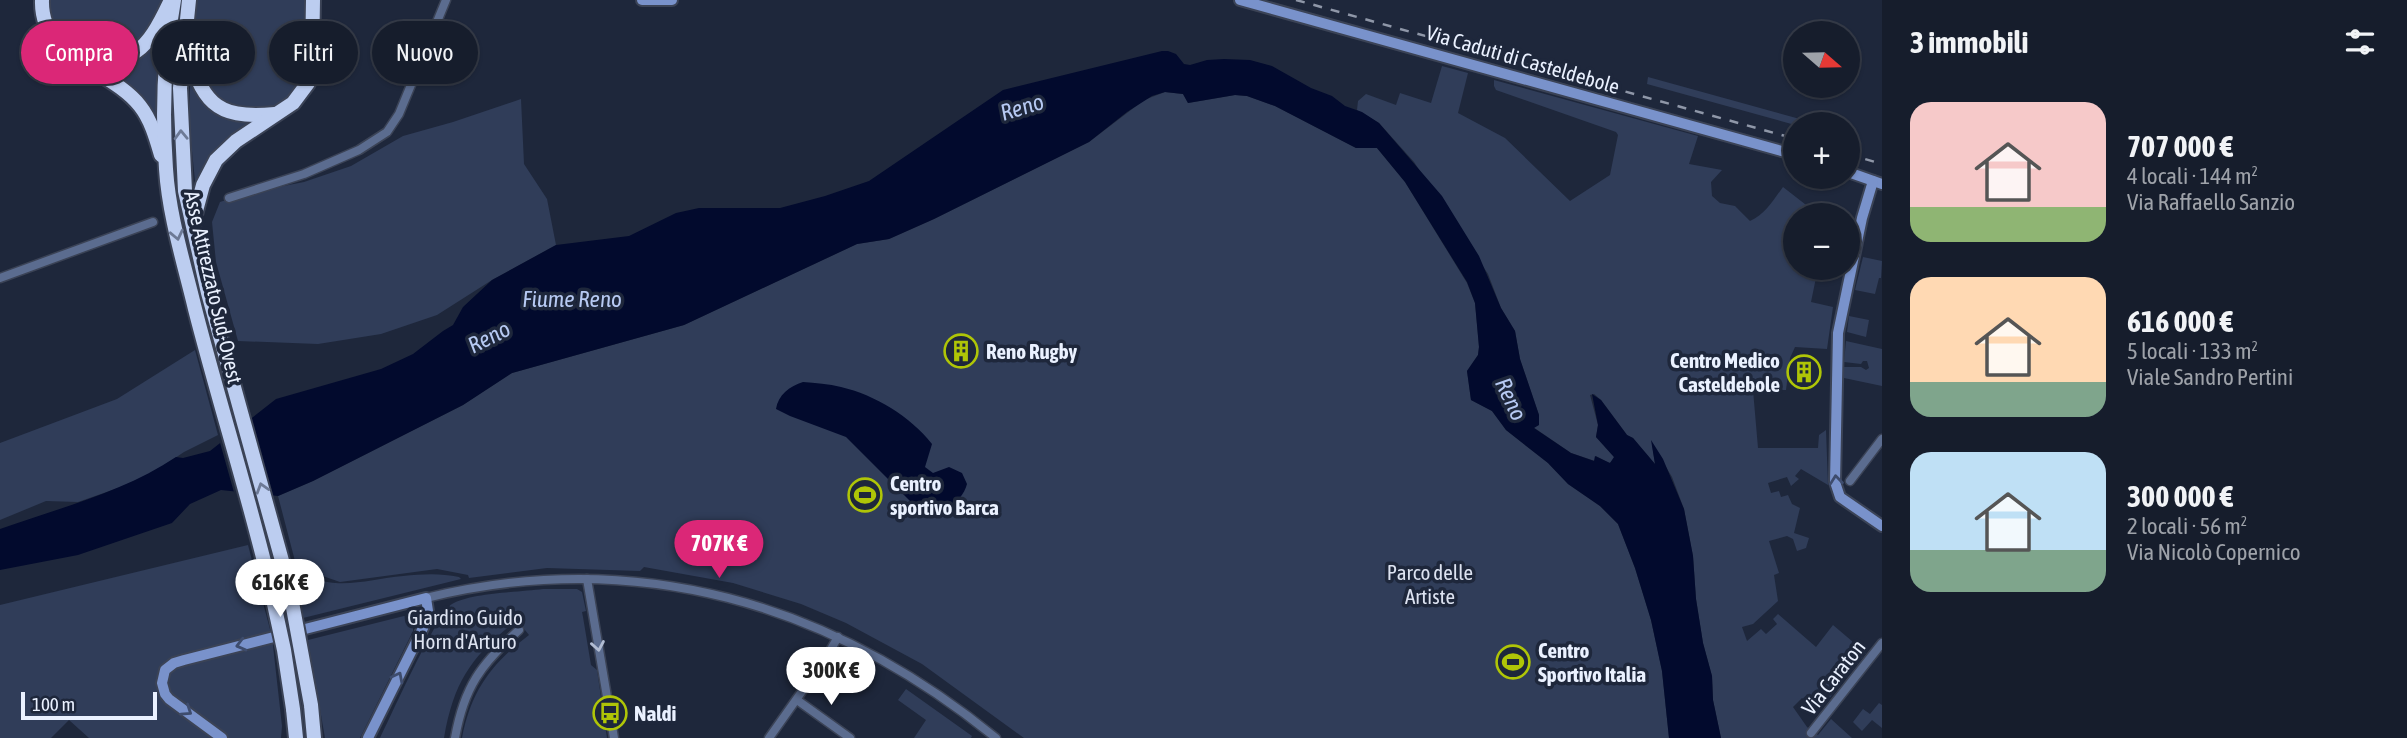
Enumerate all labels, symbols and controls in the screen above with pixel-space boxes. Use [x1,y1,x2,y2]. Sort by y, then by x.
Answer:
street label: Via Caduti di Casteldebole [1424,20,1622,98]
chip: Compra [21,21,138,84]
chip: Affitta [152,21,255,84]
chip: Filtri [269,21,358,84]
chip: Nuovo [372,21,478,84]
north arrow [1783,21,1860,98]
map controls [1783,21,1860,280]
icon: filters [2341,23,2379,61]
text: 3 immobili [1910,25,2028,59]
water label: Reno [997,88,1047,126]
button: + [1783,112,1860,189]
one-way arrow [173,129,188,140]
text: 707 000 € [2127,129,2233,163]
icon: home [1966,130,2050,214]
text: 4 locali · 144 m² [2127,163,2258,189]
street label: Asse Attrezzato Sud-Ovest [180,188,248,386]
text: Via Raffaello Sanzio [2127,189,2295,215]
button: − [1783,203,1860,280]
one-way arrow [168,229,183,241]
water label: Fiume Reno [522,286,622,312]
text: 616 000 € [2127,304,2233,338]
icon: home [1966,305,2050,389]
water label: Reno [464,315,514,359]
building icon: Reno Rugby [942,332,980,370]
text: 5 locali · 133 m² [2127,338,2258,364]
place label: Reno Rugby [986,339,1077,363]
place label: Centro Medico Casteldebole [1670,348,1780,396]
building icon: Centro Medico Casteldebole [1785,353,1823,391]
text: Viale Sandro Pertini [2127,364,2293,390]
water label: Reno [1490,374,1532,424]
place label: Centro sportivo Barca [890,471,999,519]
one-way arrow [1829,474,1844,486]
sports icon: Centro sportivo Barca [846,476,884,514]
text: 300 000 € [2127,479,2233,513]
icon: home [1966,480,2050,564]
one-way arrow [256,483,271,495]
text: 2 locali · 56 m² [2127,513,2247,539]
pin: 707K € [662,520,776,580]
text: 707K € [690,530,748,556]
text: Via Nicolò Copernico [2127,539,2300,565]
pin: 616K € [223,560,337,619]
park label: Parco delle Artiste [1387,560,1473,608]
text: 616K € [251,569,309,595]
park label: Giardino Guido Horn d'Arturo [407,605,523,653]
street label: Via Caraton [1796,635,1870,719]
one-way arrow [235,637,247,651]
place label: Centro Sportivo Italia [1538,638,1646,686]
one-way arrow [590,640,605,652]
sports icon: Centro Sportivo Italia [1494,643,1532,681]
pin: 300K € [774,648,888,707]
text: 300K € [802,657,860,683]
one-way arrow [390,672,404,684]
scale bar [21,689,158,721]
text: 100 m [32,693,75,715]
bus stop icon: Naldi [591,694,629,732]
place label: Naldi [634,701,676,725]
one-way arrow [179,703,192,715]

